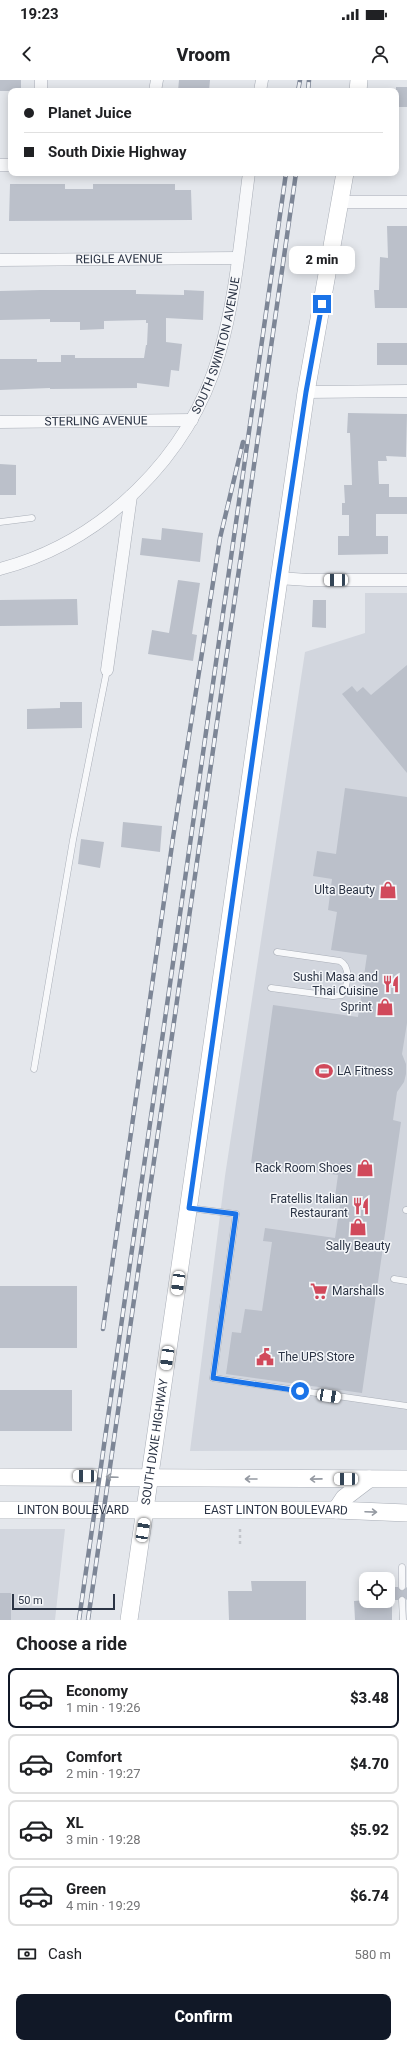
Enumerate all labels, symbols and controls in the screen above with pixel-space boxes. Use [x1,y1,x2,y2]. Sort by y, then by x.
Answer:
text: 19:23 [20,5,59,23]
icon: back [16,43,38,65]
icon: person [369,43,391,65]
text: Vroom [177,44,230,65]
text: Planet Juice [48,104,132,122]
text: South Dixie Highway [48,143,186,161]
callout: 2 min [289,246,355,274]
street label: REIGLE AVENUE [75,252,163,266]
text: 2 min [306,252,338,267]
street label: SOUTH SWINTON AVENUE [189,276,243,416]
route end [313,295,331,313]
street label: STERLING AVENUE [44,413,148,429]
car [324,574,348,586]
shop icon: Ulta Beauty [378,880,398,900]
place label: Ulta Beauty [314,883,375,897]
place label: Sushi Masa and Thai Cuisine [293,970,378,998]
restaurant icon: Sushi Masa and Thai Cuisine [381,974,401,994]
shop icon: Sprint [375,997,395,1017]
place label: Sprint [341,1000,372,1014]
sports icon: LA Fitness [314,1061,334,1081]
place label: LA Fitness [337,1064,393,1078]
shop icon: Rack Room Shoes [355,1158,375,1178]
place label: Rack Room Shoes [255,1161,352,1175]
place label: Fratellis Italian Restaurant [270,1192,348,1220]
restaurant icon: Fratellis Italian Restaurant [351,1196,371,1216]
shop icon: Sally Beauty [348,1217,368,1237]
place label: Sally Beauty [326,1239,391,1253]
car [170,1270,186,1296]
supermarket icon: Marshalls [309,1281,329,1301]
place label: Marshalls [332,1284,384,1298]
car [159,1345,175,1371]
public building icon: The UPS Store [255,1347,275,1367]
place label: The UPS Store [278,1350,355,1364]
street label: SOUTH DIXIE HIGHWAY [139,1377,171,1506]
route start [291,1382,309,1400]
car [316,1388,342,1404]
car [73,1470,97,1482]
one-way arrow [106,1473,119,1480]
car [334,1473,358,1485]
one-way arrow [245,1475,258,1483]
one-way arrow [310,1475,323,1483]
street label: LINTON BOULEVARD [17,1503,129,1517]
street label: EAST LINTON BOULEVARD [204,1503,348,1518]
one-way arrow [364,1508,377,1516]
car [135,1517,151,1543]
map controls [359,1572,395,1608]
button: locate [359,1572,395,1608]
scale bar [12,1592,115,1611]
text: 50 m [18,1594,43,1607]
text: Choose a ride [16,1633,127,1654]
icon: car [18,1680,54,1716]
text: Economy [66,1682,128,1700]
text: $3.48 [350,1689,389,1707]
text: 1 min · 19:26 [66,1700,141,1715]
icon: car [18,1746,54,1782]
text: Comfort [66,1748,122,1766]
text: $4.70 [350,1755,389,1773]
text: 2 min · 19:27 [66,1766,141,1781]
icon: car [18,1812,54,1848]
text: XL [66,1814,84,1832]
text: $5.92 [350,1821,389,1839]
text: 3 min · 19:28 [66,1832,141,1847]
icon: car [18,1878,54,1914]
text: Green [66,1880,106,1898]
text: $6.74 [350,1887,389,1905]
text: 4 min · 19:29 [66,1898,141,1913]
icon: cash [16,1943,38,1965]
text: Cash [48,1945,82,1963]
text: 580 m [354,1947,391,1962]
button: Confirm [16,1994,391,2040]

